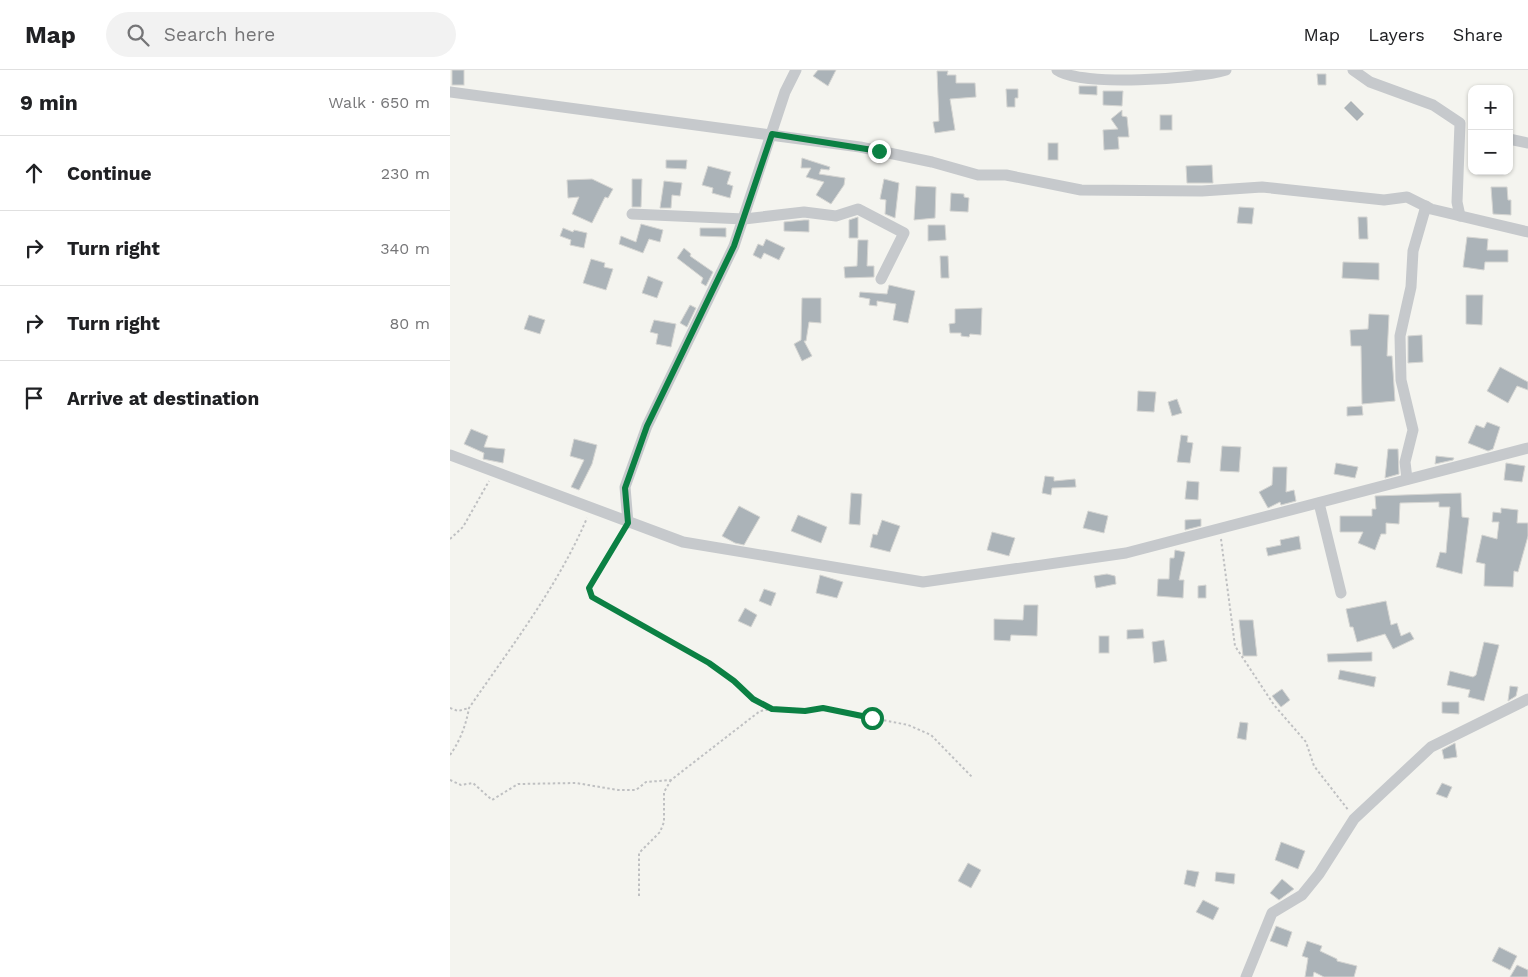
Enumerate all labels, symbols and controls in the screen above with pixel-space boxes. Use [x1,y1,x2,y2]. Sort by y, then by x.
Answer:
search box [106,12,456,57]
text: Map [25,21,76,49]
icon: search [124,21,152,49]
text: Search here [164,23,275,46]
text: Map [1303,24,1340,45]
text: Layers [1368,24,1425,45]
text: Share [1453,24,1503,45]
map controls [1468,85,1513,175]
button: + [1468,85,1513,130]
text: 9 min [20,90,78,115]
text: Walk · 650 m [328,93,430,112]
button: − [1468,130,1513,175]
route end [868,140,891,163]
icon: ahead [20,159,48,187]
text: Continue [67,162,151,185]
text: 230 m [381,164,430,183]
icon: right [20,234,48,262]
text: Turn right [67,237,160,260]
text: 340 m [380,239,430,258]
icon: right [20,309,48,337]
text: Turn right [67,312,160,335]
text: 80 m [389,314,430,333]
icon: arrive [20,384,48,412]
text: Arrive at destination [67,387,259,410]
route start [861,707,884,730]

